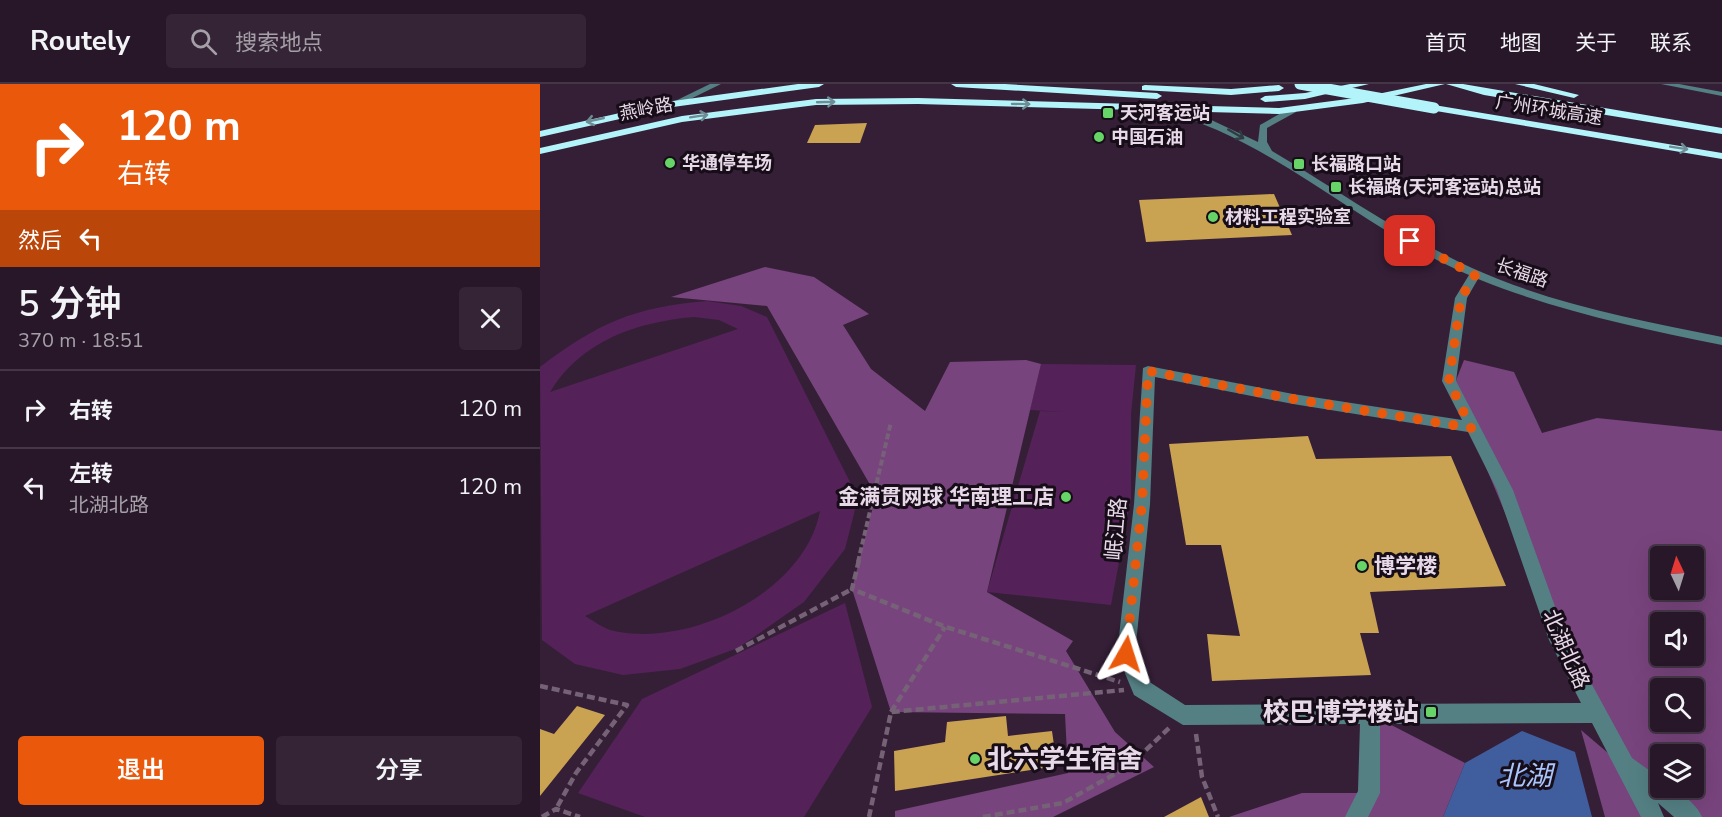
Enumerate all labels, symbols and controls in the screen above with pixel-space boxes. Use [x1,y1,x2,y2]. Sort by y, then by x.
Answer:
search box [166,14,586,68]
text: Routely [30,22,130,60]
icon: search [187,25,220,58]
text: 搜索地点 [235,28,323,58]
text: 首页 [1425,29,1467,57]
text: 地图 [1500,29,1542,57]
text: 关于 [1575,29,1617,57]
text: 联系 [1650,29,1692,57]
street label: 广州环城高速 [1494,90,1604,130]
street label: 燕岭路 [617,92,675,126]
one-way arrow [815,96,835,107]
text: 120 m [117,98,241,155]
one-way arrow [1010,98,1030,110]
place label: 天河客运站 [1120,101,1210,125]
marker: 天河客运站 [1101,106,1115,120]
icon: right [18,108,96,186]
one-way arrow [688,110,708,121]
one-way arrow [586,115,605,126]
place label: 中国石油 [1111,125,1183,149]
one-way arrow [1227,128,1244,140]
marker: 中国石油 [1092,130,1106,144]
one-way arrow [1668,143,1688,154]
place label: 华通停车场 [682,151,772,175]
place label: 长福路口站 [1311,152,1401,176]
text: 右转 [117,156,171,193]
marker: 华通停车场 [663,156,677,170]
marker: 长福路口站 [1292,157,1306,171]
place label: 长福路(天河客运站)总站 [1348,175,1541,199]
marker: 长福路(天河客运站)总站 [1329,180,1343,194]
place label: 材料工程实验室 [1225,205,1351,229]
marker: 材料工程实验室 [1206,210,1220,224]
pin [1384,215,1435,266]
icon: left [74,222,107,255]
icon: arrive [1393,224,1426,257]
text: 然后 [18,226,62,256]
street label: 长福路 [1493,253,1551,293]
text: 5 分钟 [18,280,121,329]
button: close [459,287,522,350]
text: 370 m · 18:51 [18,327,144,354]
icon: right [18,393,51,426]
text: 120 m [458,394,522,424]
text: 右转 [69,396,113,426]
text: 左转 [69,459,113,489]
icon: left [18,471,51,504]
text: 120 m [458,472,522,502]
place label: 金满贯网球 华南理工店 [838,483,1054,511]
marker: 金满贯网球 华南理工店 [1059,490,1073,504]
text: 北湖北路 [69,492,149,519]
street label: 岷江路 [1099,496,1133,562]
north arrow [1650,546,1704,600]
map controls [1650,546,1704,798]
place label: 博学楼 [1374,552,1437,580]
marker: 博学楼 [1355,559,1369,573]
street label: 北湖北路 [1536,605,1596,693]
button: sound [1650,612,1704,666]
position arrow [1094,622,1158,686]
button: search [1650,678,1704,732]
place label: 校巴博学楼站 [1263,695,1419,730]
marker: 校巴博学楼站 [1424,705,1438,719]
button: 退出 [18,736,264,805]
button: 分享 [276,736,522,805]
place label: 北六学生宿舍 [987,742,1143,777]
button: layers [1650,744,1704,798]
marker: 北六学生宿舍 [968,752,982,766]
water label: 北湖 [1498,758,1556,795]

